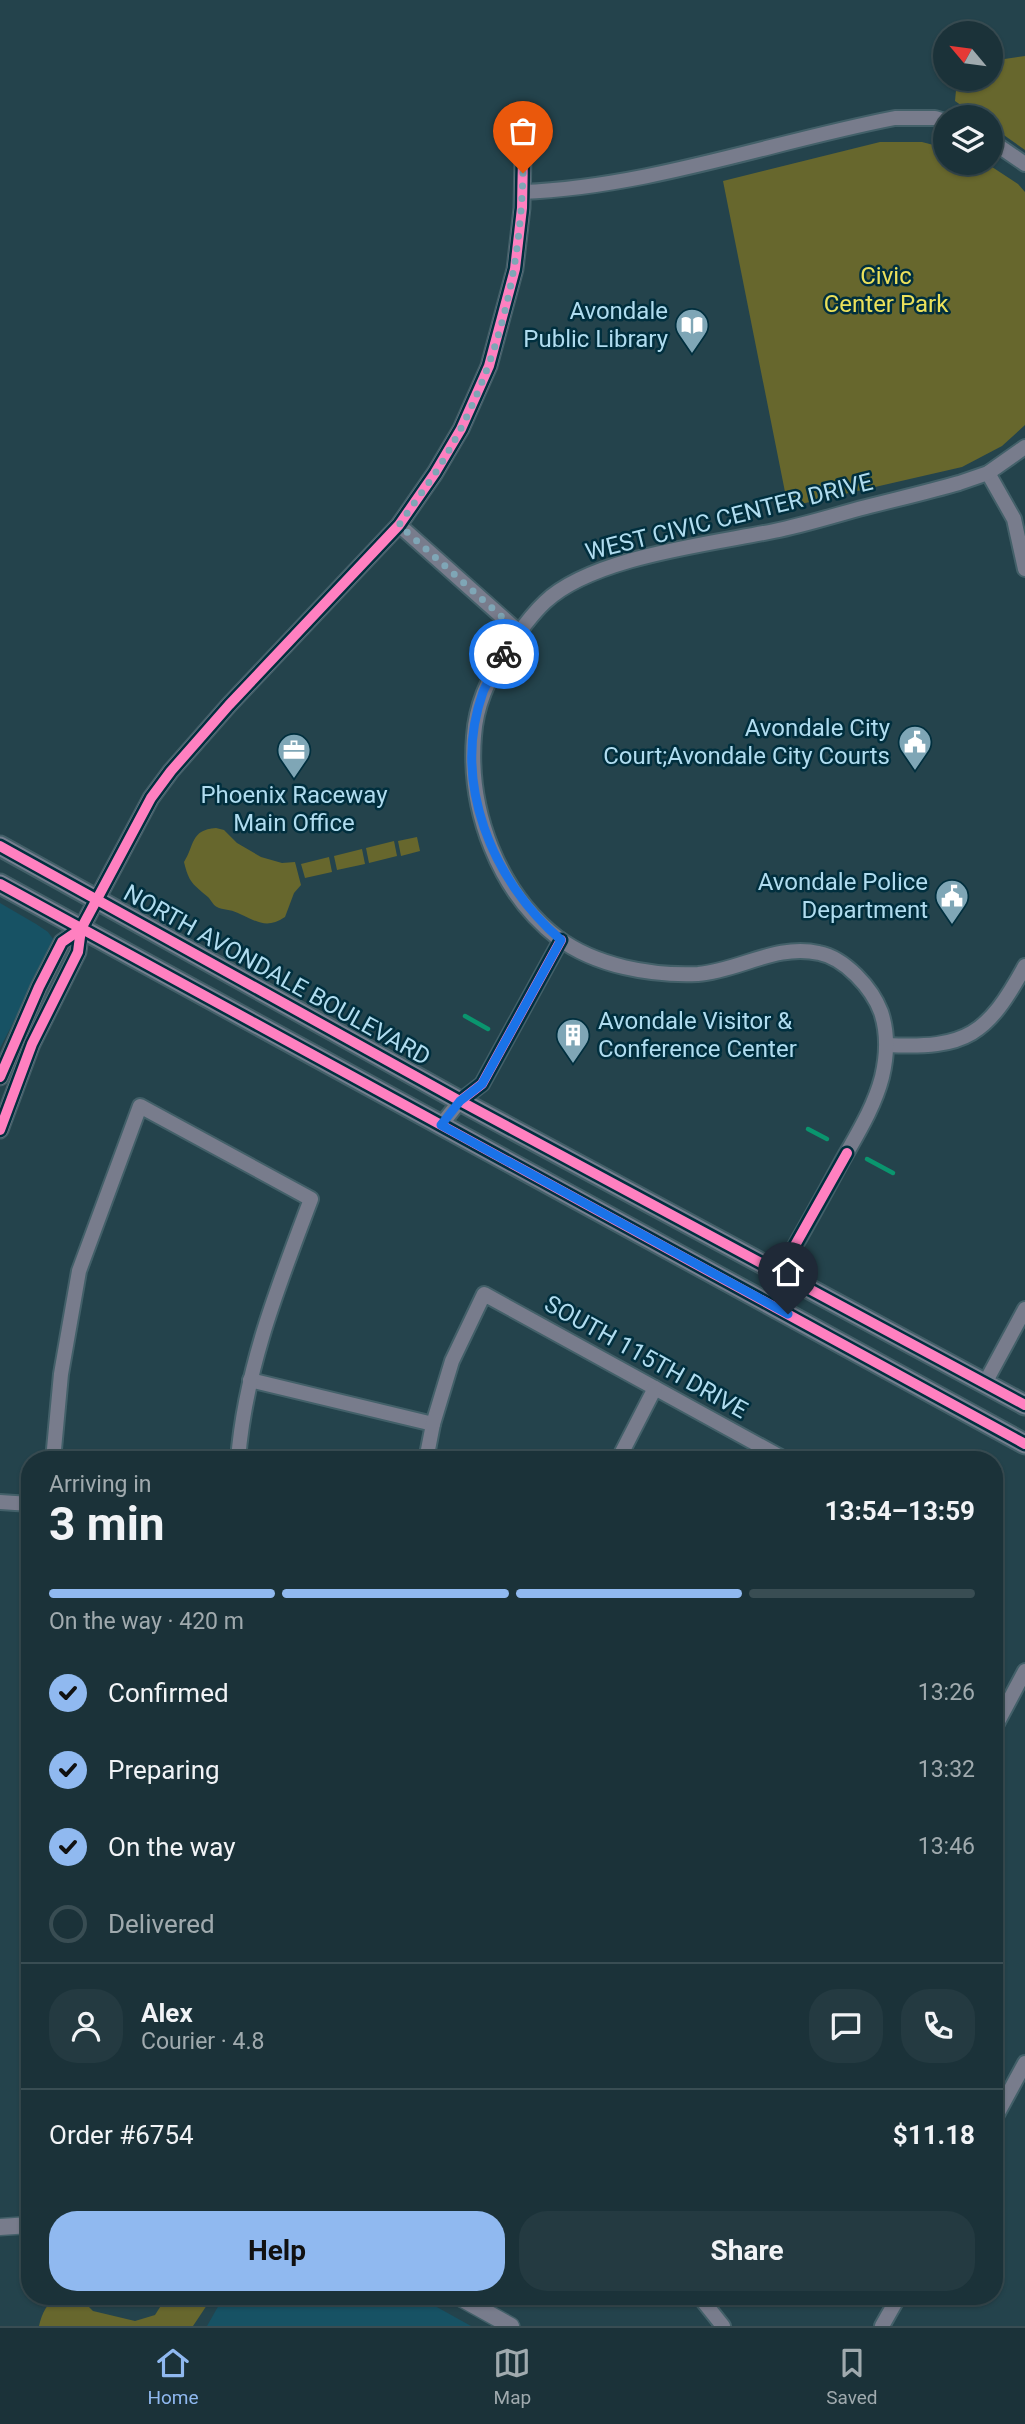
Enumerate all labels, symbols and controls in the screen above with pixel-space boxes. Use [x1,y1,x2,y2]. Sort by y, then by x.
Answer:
north arrow [933,21,1003,91]
map controls [933,21,1003,175]
pin [493,101,553,173]
button: layers [933,105,1003,175]
icon: bag [504,112,542,150]
park label: Civic Center Park [824,262,949,318]
place label: Avondale Public Library [523,297,669,353]
library icon: Avondale Public Library [673,306,711,355]
street label: WEST CIVIC CENTER DRIVE [582,468,876,566]
courier [469,619,539,689]
icon: bike [485,635,523,673]
place label: Avondale City Court;Avondale City Courts [603,714,891,770]
public building icon: Avondale City Court;Avondale City Courts [896,723,934,772]
office icon: Phoenix Raceway Main Office [275,731,313,780]
place label: Phoenix Raceway Main Office [200,781,388,837]
place label: Avondale Police Department [758,868,928,924]
public building icon: Avondale Police Department [933,877,971,926]
street label: NORTH AVONDALE BOULEVARD [119,879,435,1071]
place label: Avondale Visitor & Conference Center [598,1007,797,1063]
building icon: Avondale Visitor & Conference Center [554,1016,592,1065]
pin [758,1242,818,1314]
icon: home [769,1253,807,1291]
street label: SOUTH 115TH DRIVE [540,1290,752,1424]
text: Arriving in [49,1471,152,1498]
text: 13:54–13:59 [825,1496,975,1526]
text: 3 min [49,1497,165,1551]
text: On the way · 420 m [49,1608,244,1635]
icon: check [49,1674,87,1712]
text: Confirmed [108,1678,229,1708]
text: 13:26 [918,1679,975,1706]
icon: check [49,1751,87,1789]
text: Preparing [108,1755,220,1785]
text: 13:32 [918,1756,975,1783]
icon: check [49,1828,87,1866]
text: On the way [108,1832,236,1862]
text: 13:46 [918,1833,975,1860]
text: Delivered [108,1909,215,1939]
button: person [49,1989,123,2063]
button: chat [809,1989,883,2063]
button: phone [901,1989,975,2063]
text: Alex [141,1998,193,2028]
text: Courier · 4.8 [141,2028,264,2055]
text: Order #6754 [49,2120,194,2150]
text: $11.18 [893,2120,975,2150]
button: Help [49,2211,505,2291]
button: Share [519,2211,975,2291]
tab: Home [147,2344,199,2409]
tab: Map [493,2344,531,2409]
tab: Saved [826,2344,878,2409]

